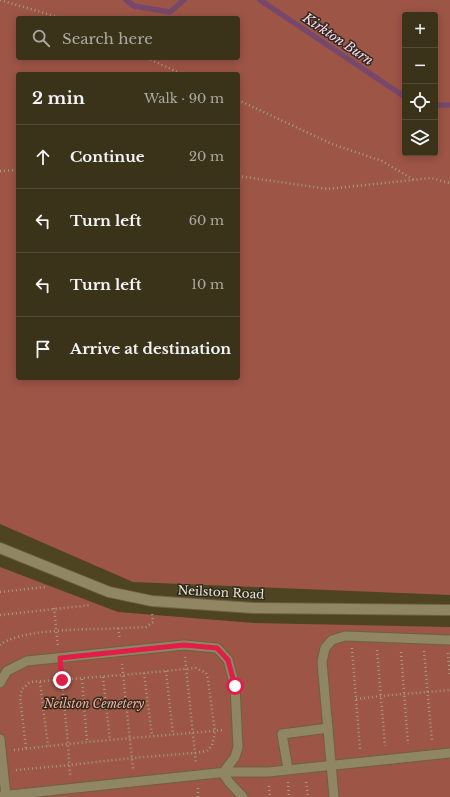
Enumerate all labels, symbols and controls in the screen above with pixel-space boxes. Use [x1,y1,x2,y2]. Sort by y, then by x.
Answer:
water label: Kirkton Burn [299,9,377,69]
map controls [402,12,438,156]
button: + [402,12,438,48]
search box [16,16,240,60]
icon: search [30,27,52,49]
text: Search here [62,29,153,48]
button: − [402,48,438,84]
button: locate [402,84,438,120]
text: 2 min [32,88,85,109]
text: Walk · 90 m [144,90,224,107]
button: layers [402,120,438,156]
icon: ahead [32,146,54,168]
text: Continue [70,147,145,166]
text: 20 m [189,148,224,165]
icon: left [32,210,54,232]
text: Turn left [70,211,141,230]
text: 60 m [189,212,224,229]
icon: left [32,274,54,296]
text: Turn left [70,275,141,294]
text: 10 m [191,276,224,293]
icon: arrive [32,338,54,360]
text: Arrive at destination [70,339,231,358]
street label: Neilston Road [177,582,265,602]
route end [53,671,71,689]
route start [226,677,244,695]
park label: Neilston Cemetery [43,696,145,711]

